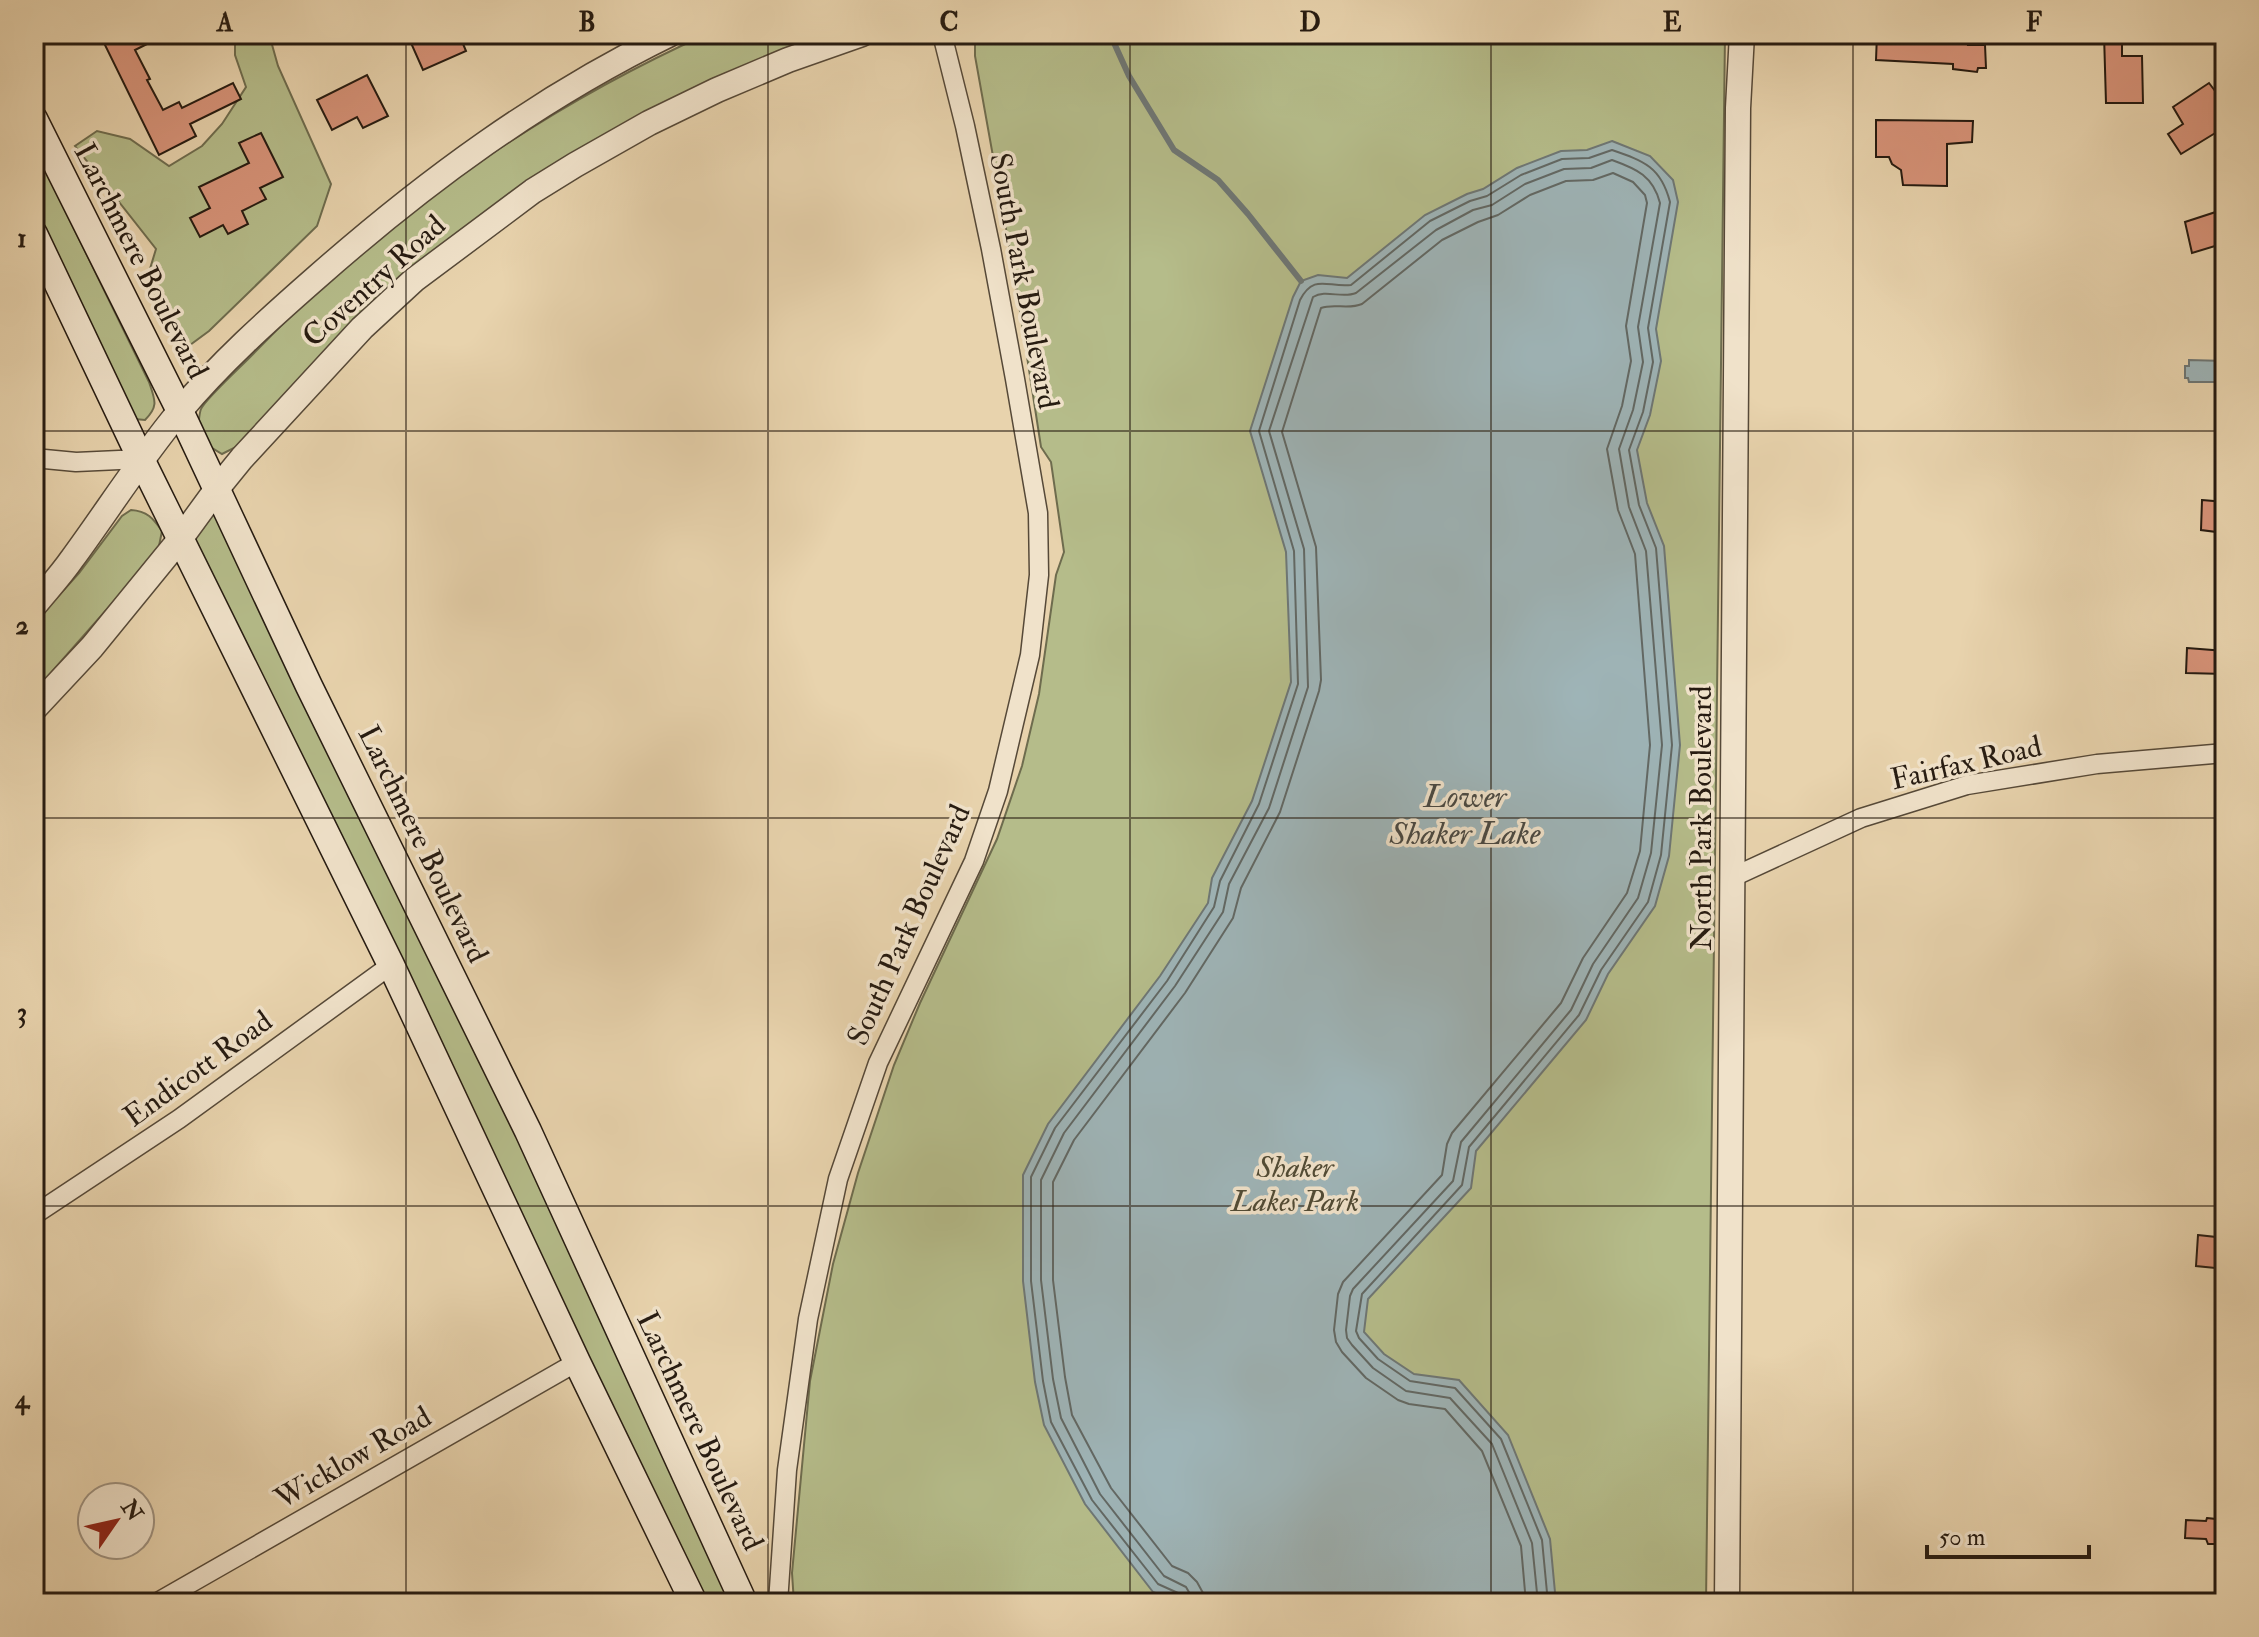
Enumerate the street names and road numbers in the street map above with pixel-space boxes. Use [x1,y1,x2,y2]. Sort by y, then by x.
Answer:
street label: Larchmere Boulevard [66,137,216,385]
street label: South Park Boulevard [981,150,1067,412]
street label: Coventry Road [295,207,453,355]
street label: North Park Boulevard [1683,685,1720,951]
street label: Larchmere Boulevard [350,719,497,969]
street label: Fairfax Road [1887,728,2045,798]
street label: South Park Boulevard [839,799,979,1051]
street label: Endicott Road [117,1003,280,1135]
street label: Larchmere Boulevard [628,1306,772,1557]
street label: Wicklow Road [267,1398,438,1518]

